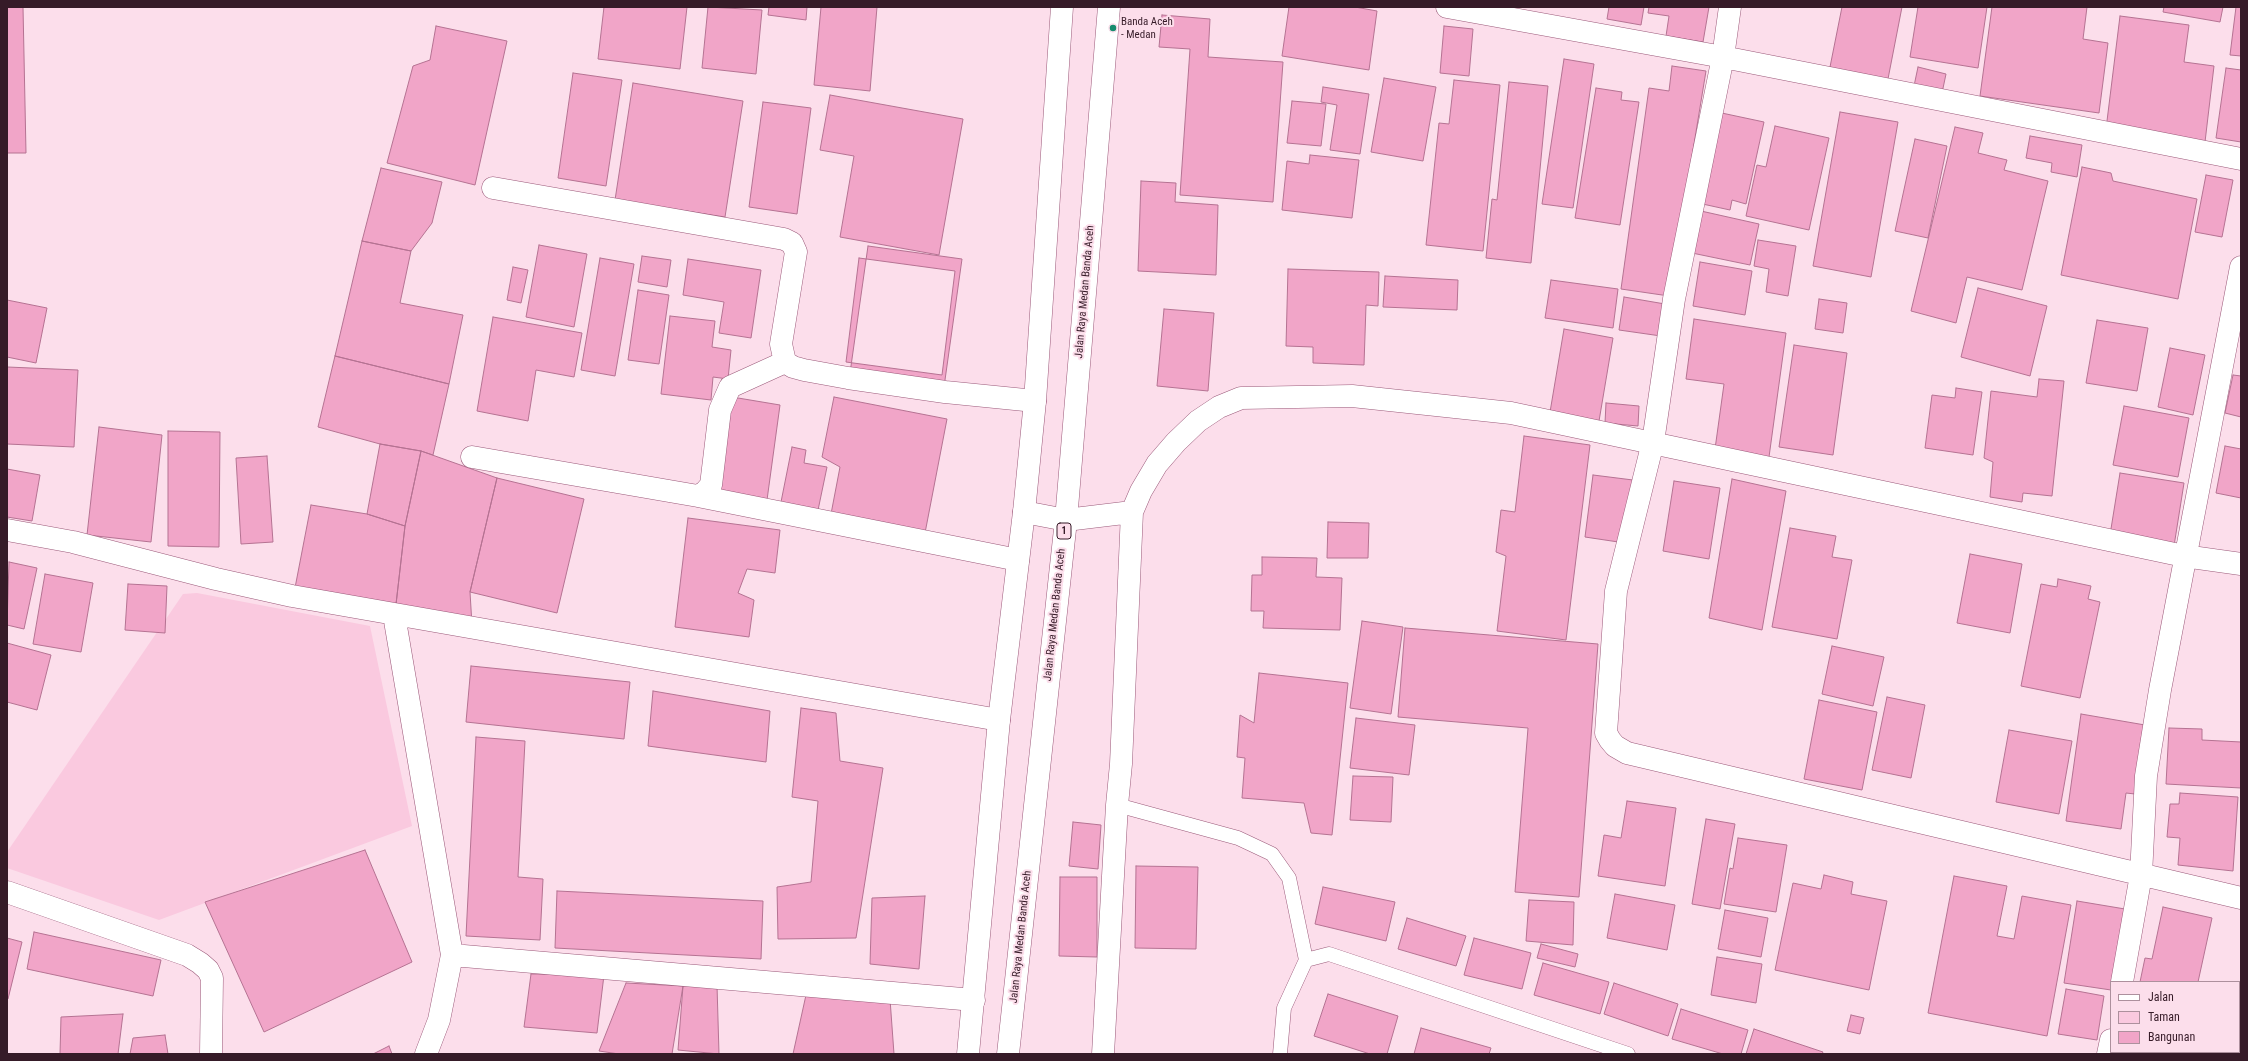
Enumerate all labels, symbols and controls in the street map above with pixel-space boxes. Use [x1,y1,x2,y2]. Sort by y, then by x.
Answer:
place label: Banda Aceh - Medan [1121,15,1173,41]
marker: Banda Aceh - Medan [1108,23,1118,33]
street label: Jalan Raya Medan Banda Aceh [1073,225,1097,359]
road number: 1 [1057,523,1071,539]
street label: Jalan Raya Medan Banda Aceh [1041,548,1069,682]
street label: Jalan Raya Medan Banda Aceh [1007,870,1035,1004]
legend [2110,981,2240,1053]
text: Jalan [2148,990,2174,1004]
text: Taman [2148,1010,2180,1024]
text: Bangunan [2148,1030,2195,1044]

